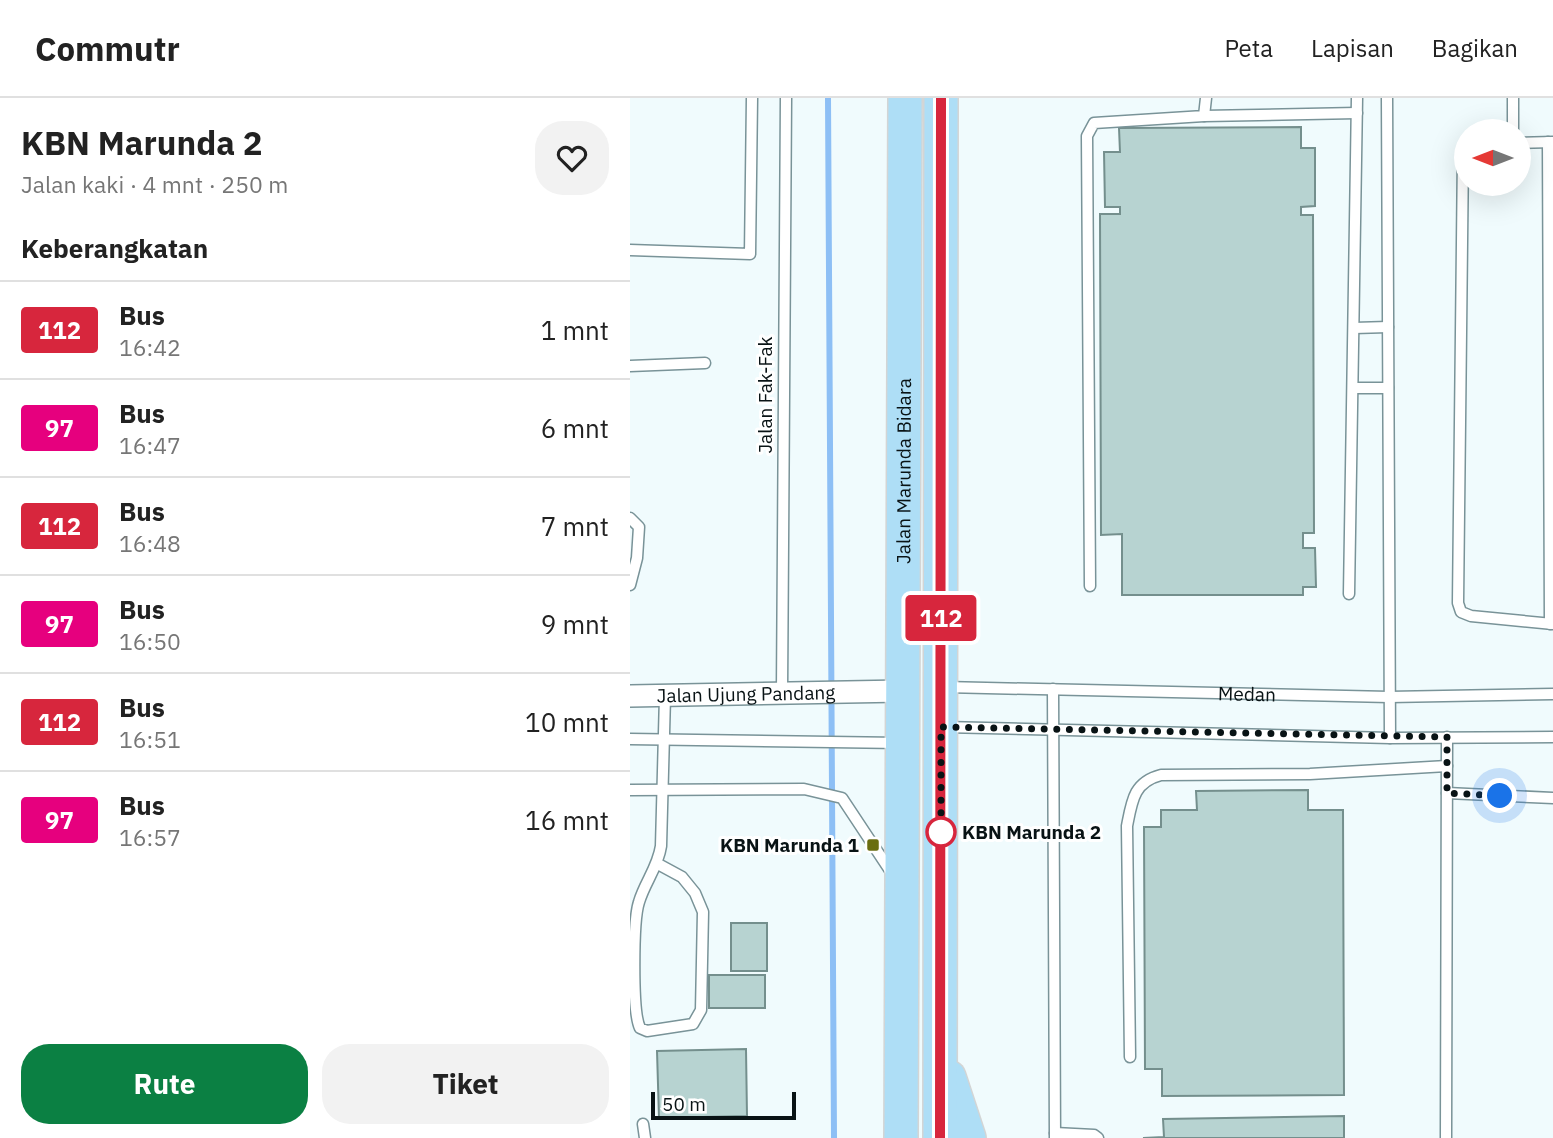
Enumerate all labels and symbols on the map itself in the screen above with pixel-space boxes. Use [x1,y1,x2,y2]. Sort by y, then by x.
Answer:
north arrow [1454,119,1531,196]
street label: Jalan Fak-Fak [753,336,777,454]
street label: Jalan Marunda Bidara [891,378,916,564]
line badge: 112 [901,595,981,641]
street label: Jalan Ujung Pandang [656,680,835,708]
street label: Medan [1218,681,1276,706]
your location [1482,778,1517,813]
marker: KBN Marunda 2 [926,817,956,847]
place label: KBN Marunda 2 [962,820,1101,844]
place label: KBN Marunda 1 [720,833,860,857]
marker: KBN Marunda 1 [865,837,881,853]
scale bar [651,1089,796,1121]

